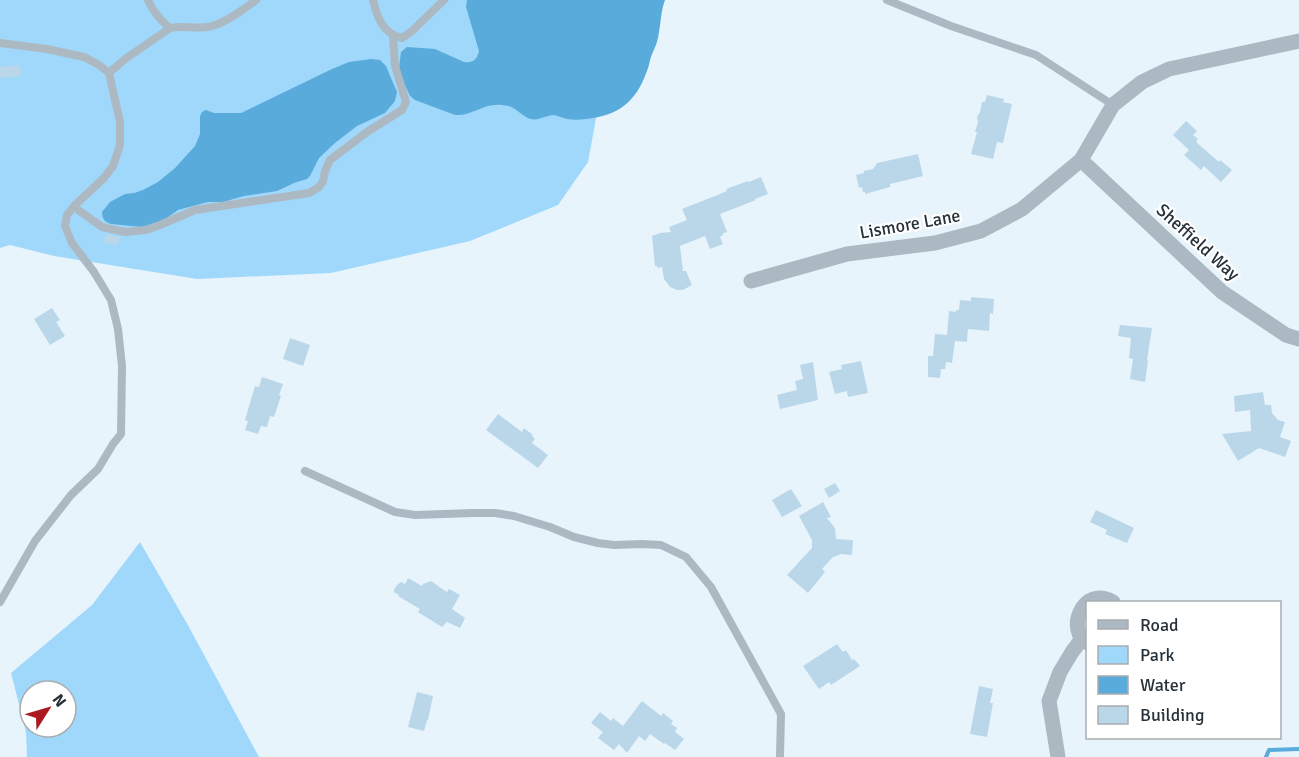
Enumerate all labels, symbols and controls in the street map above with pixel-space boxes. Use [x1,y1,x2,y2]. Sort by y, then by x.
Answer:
street label: Sheffield Way [1152,199,1245,285]
street label: Lismore Lane [858,204,962,244]
legend [1086,601,1281,739]
text: Road [1140,614,1179,636]
text: Park [1140,644,1175,666]
text: Water [1140,674,1186,696]
north arrow [18,679,78,739]
text: N [48,690,71,711]
text: Building [1140,704,1204,726]

